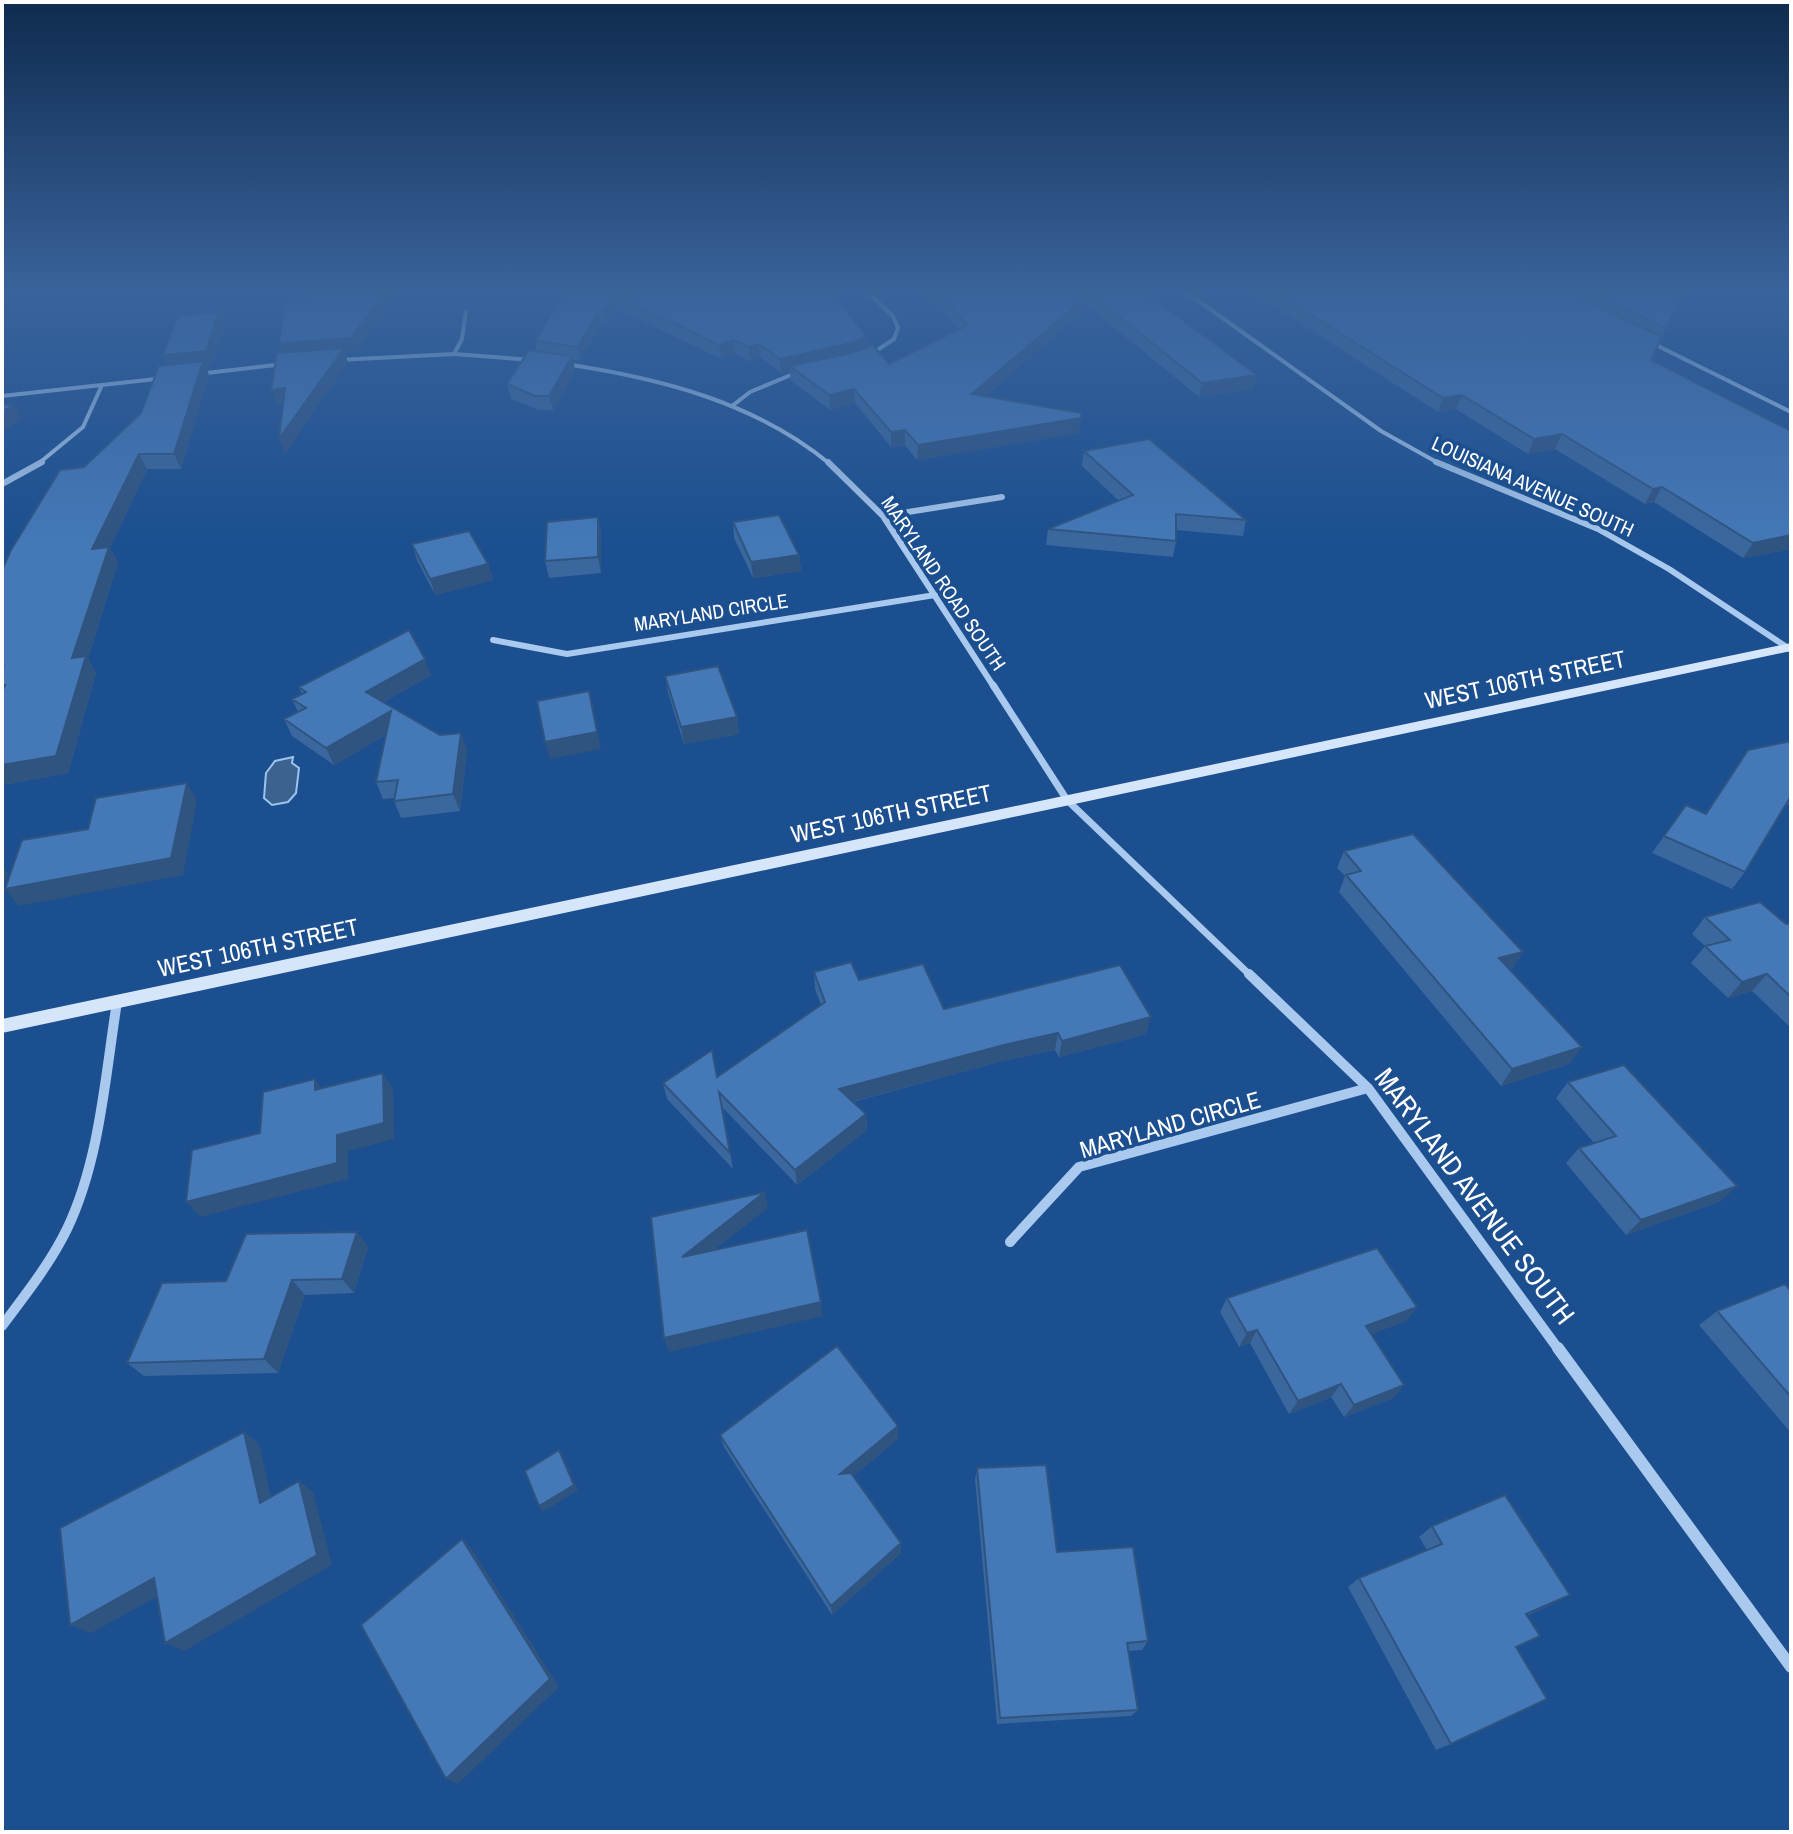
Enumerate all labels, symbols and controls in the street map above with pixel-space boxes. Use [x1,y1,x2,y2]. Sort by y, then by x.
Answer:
street label: LOUISIANA AVENUE SOUTH [1428,429,1638,543]
street label: MARYLAND ROAD SOUTH [876,491,1012,675]
street label: MARYLAND CIRCLE [632,586,790,638]
street label: WEST 106TH STREET [1422,642,1628,716]
street label: WEST 106TH STREET [788,776,994,850]
street label: WEST 106TH STREET [155,910,361,984]
street label: MARYLAND AVENUE SOUTH [1366,1060,1584,1332]
street label: MARYLAND CIRCLE [1076,1083,1264,1165]

